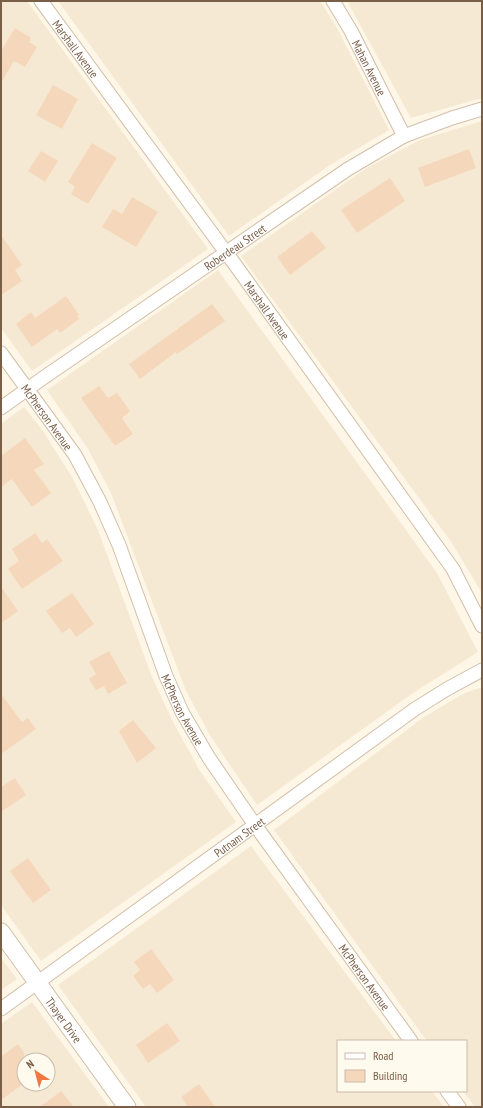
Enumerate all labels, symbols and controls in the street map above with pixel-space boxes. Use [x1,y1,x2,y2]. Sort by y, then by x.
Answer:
street label: Marshall Avenue [50,17,102,80]
street label: Mahan Avenue [349,37,390,98]
street label: Roberdeau Street [201,220,269,273]
street label: Marshall Avenue [241,278,293,342]
street label: McPherson Avenue [18,381,76,453]
street label: McPherson Avenue [159,672,207,748]
street label: Putnam Street [211,813,268,860]
street label: McPherson Avenue [336,941,394,1013]
street label: Thayer Drive [43,994,86,1045]
legend [337,1040,467,1092]
text: Road [373,1048,393,1063]
north arrow [16,1052,56,1092]
text: N [24,1056,37,1071]
text: Building [373,1068,408,1083]

